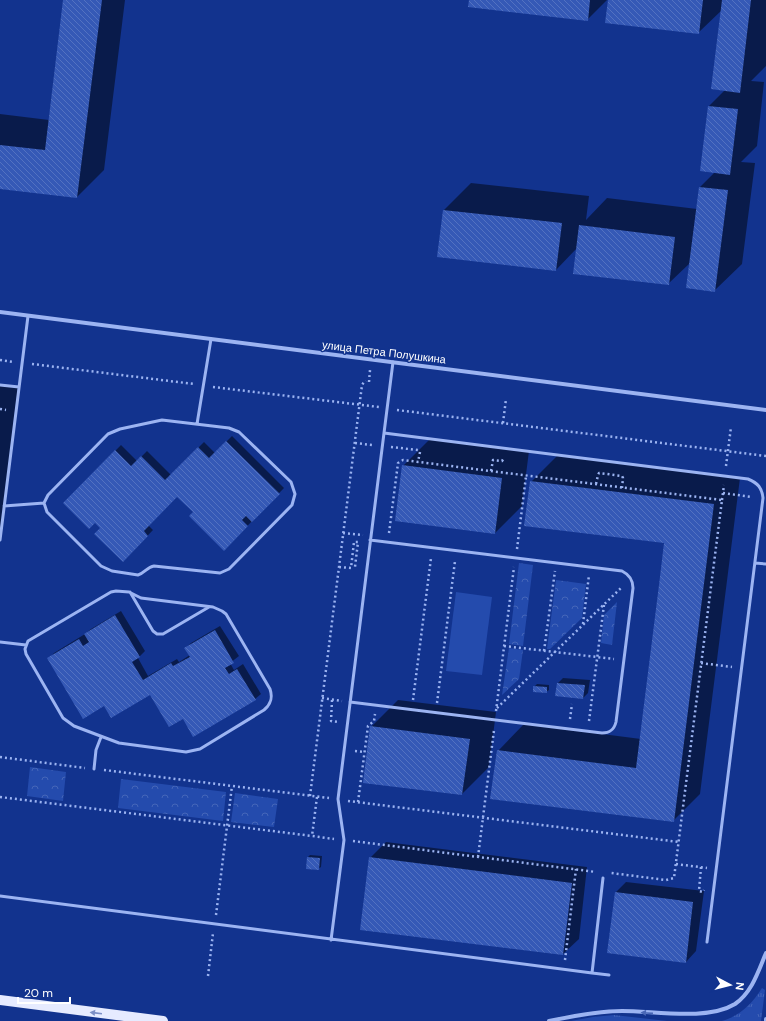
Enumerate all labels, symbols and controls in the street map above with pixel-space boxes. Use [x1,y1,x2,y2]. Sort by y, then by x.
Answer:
street label: улица Петра Полушкина [321,337,448,367]
north arrow [710,965,750,1005]
scale bar [18,979,70,1005]
text: N [732,981,747,991]
text: 20 m [24,985,53,1001]
one-way arrow [641,1009,654,1016]
one-way arrow [90,1010,102,1016]

